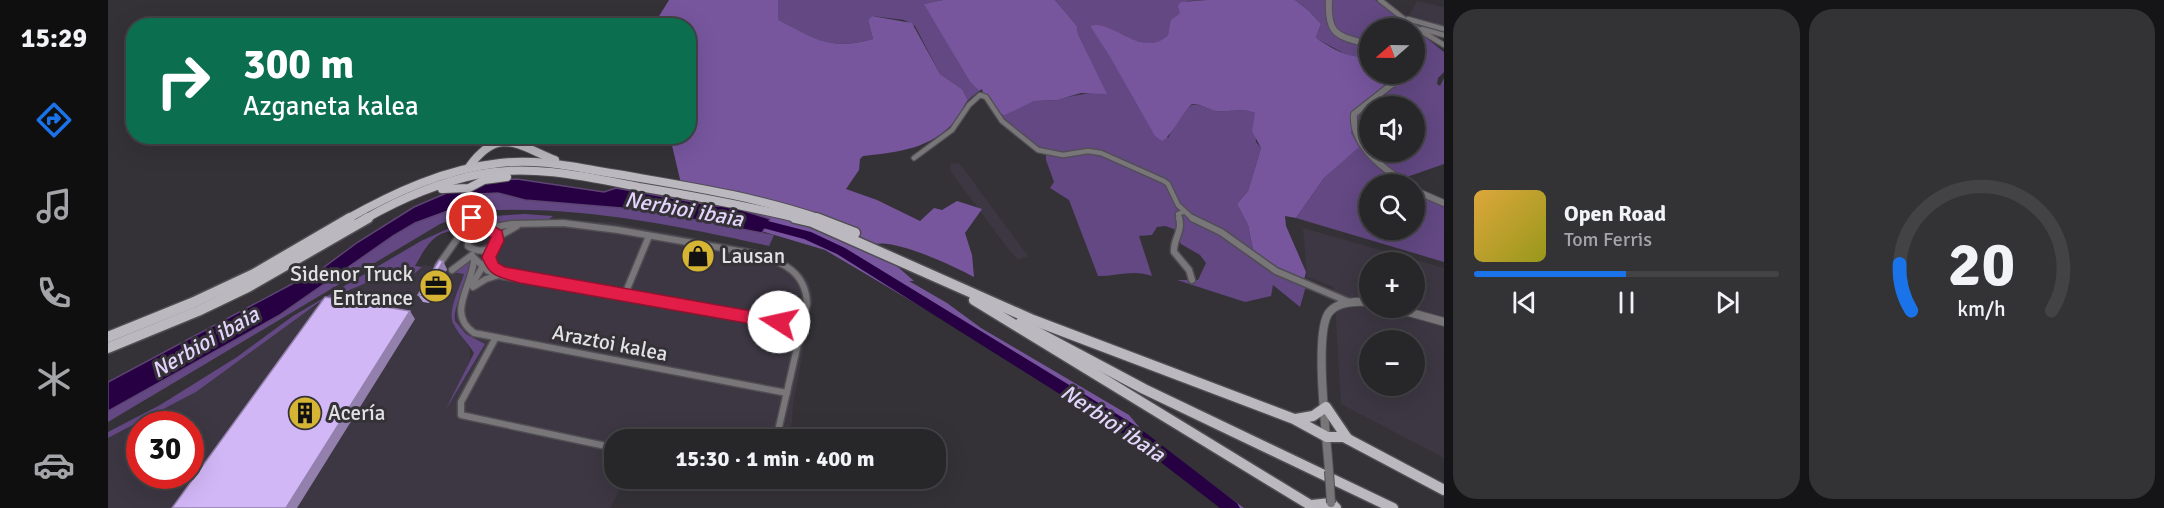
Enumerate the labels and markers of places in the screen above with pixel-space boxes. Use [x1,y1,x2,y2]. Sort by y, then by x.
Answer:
pin [446,192,497,243]
shop icon: Lausan [680,238,716,274]
place label: Lausan [721,243,785,269]
place label: Sidenor Truck Entrance [290,261,413,311]
office icon: Sidenor Truck Entrance [418,268,454,304]
building icon: Acería [287,395,323,431]
place label: Acería [328,400,385,426]

